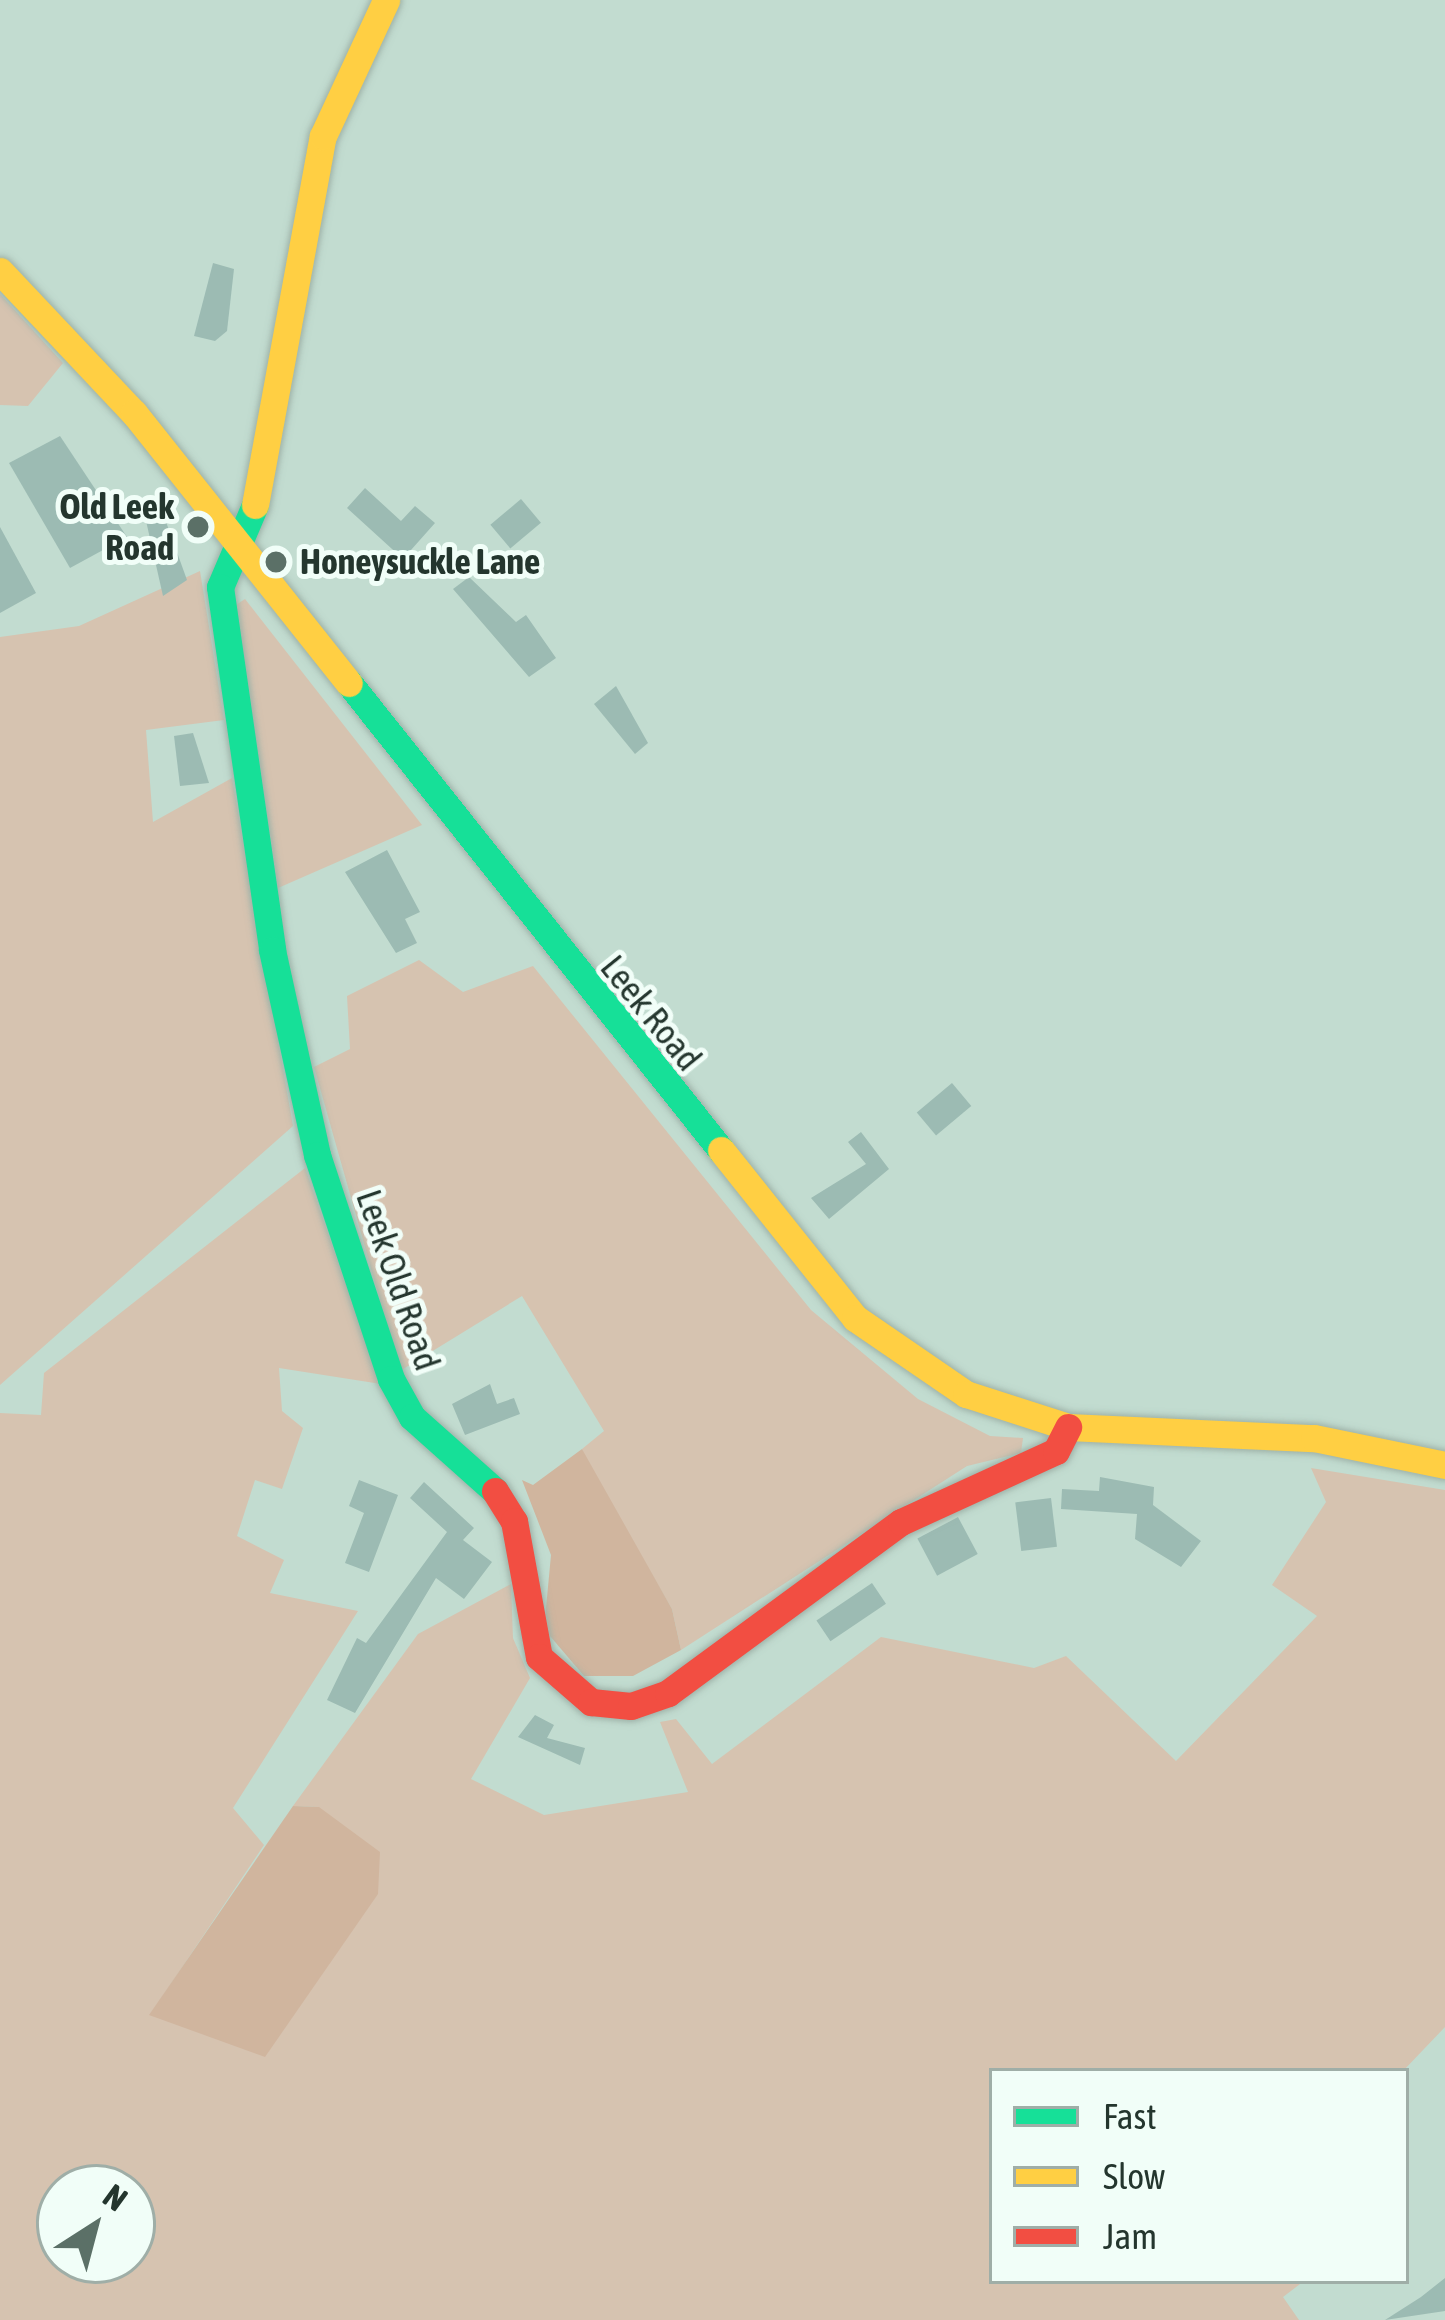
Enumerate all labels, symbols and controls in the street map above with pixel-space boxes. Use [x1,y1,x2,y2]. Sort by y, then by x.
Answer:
place label: Old Leek Road [60,484,174,569]
marker: Old Leek Road [185,514,211,540]
place label: Honeysuckle Lane [300,540,540,584]
marker: Honeysuckle Lane [263,549,289,575]
street label: Leek Road [591,947,711,1079]
street label: Leek Old Road [347,1184,449,1376]
legend [989,2068,1409,2284]
text: Fast [1103,2095,1157,2137]
text: Slow [1103,2155,1165,2197]
north arrow [36,2164,156,2284]
text: N [96,2176,134,2218]
text: Jam [1103,2215,1157,2257]

